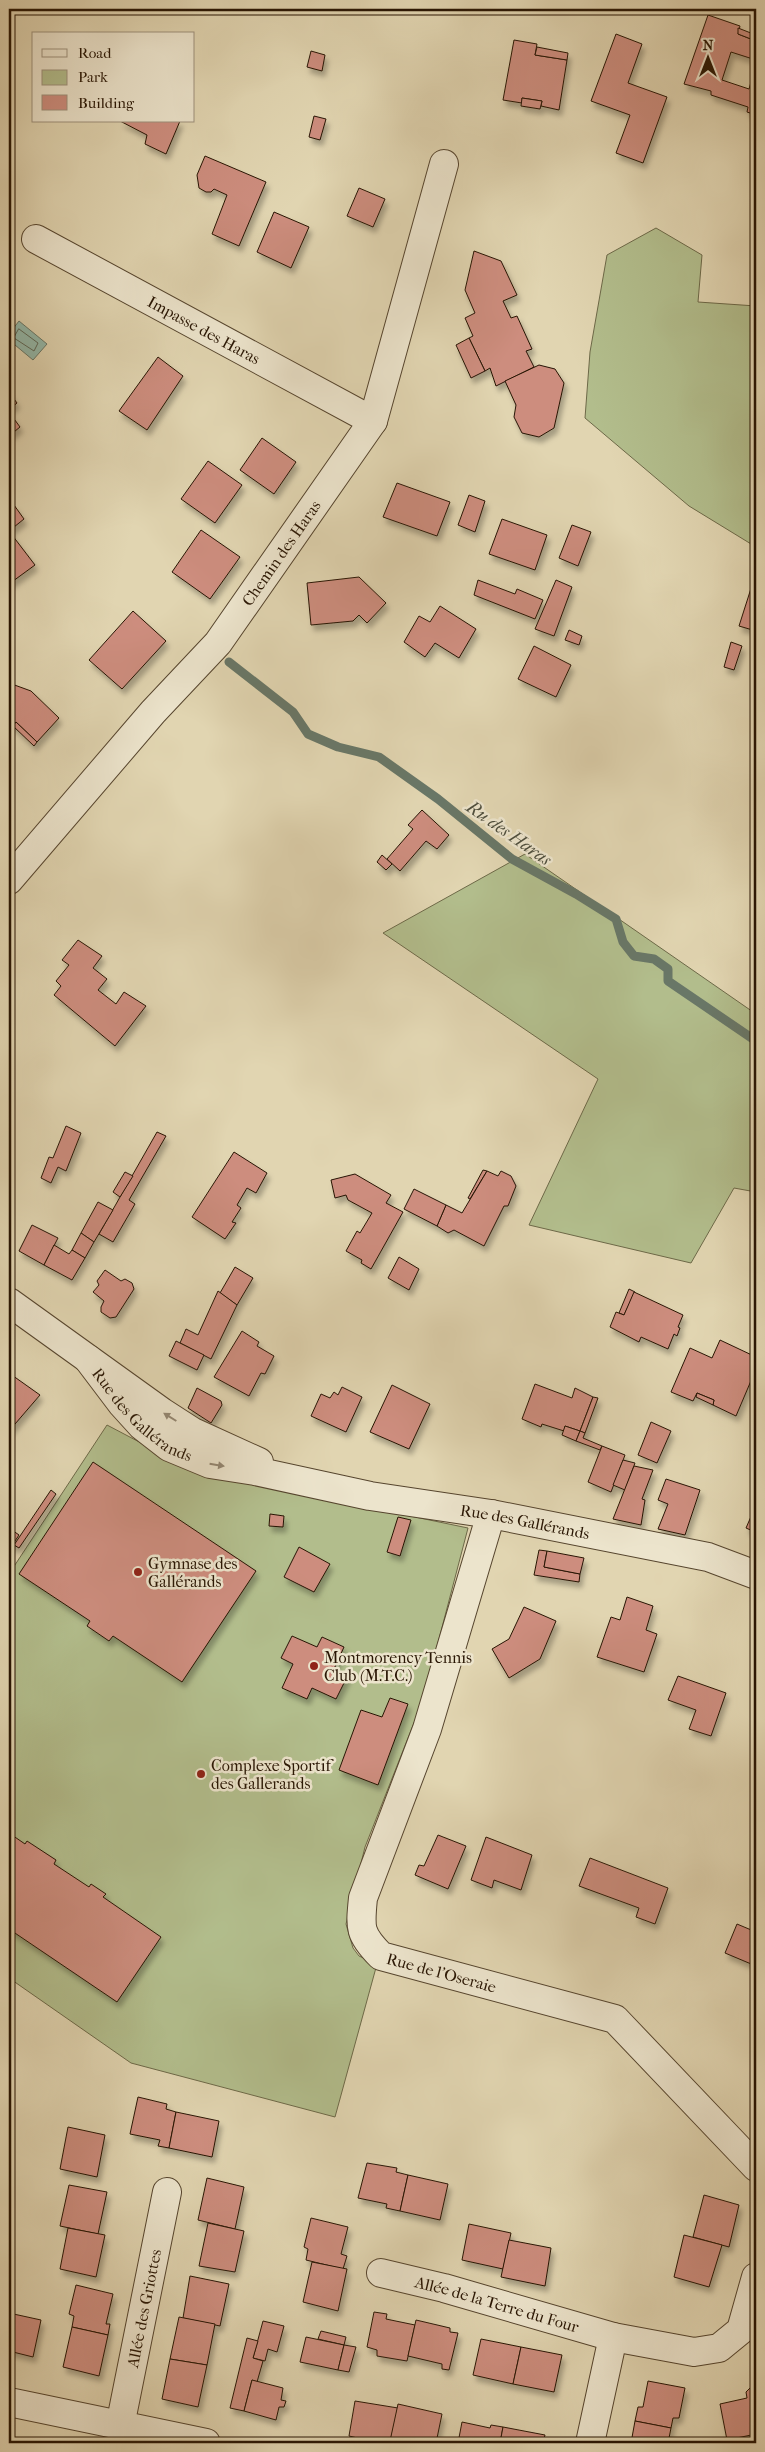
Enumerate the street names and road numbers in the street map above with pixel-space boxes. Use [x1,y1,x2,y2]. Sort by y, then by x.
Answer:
street label: Impasse des Haras [144,292,263,368]
street label: Chemin des Haras [238,497,325,610]
street label: Rue des Gallérands [88,1364,195,1466]
street label: Rue des Gallérands [459,1501,591,1543]
street label: Rue de l'Oseraie [384,1949,498,1997]
street label: Allée des Griottes [123,2247,165,2370]
street label: Allée de la Terre du Four [412,2272,581,2337]

